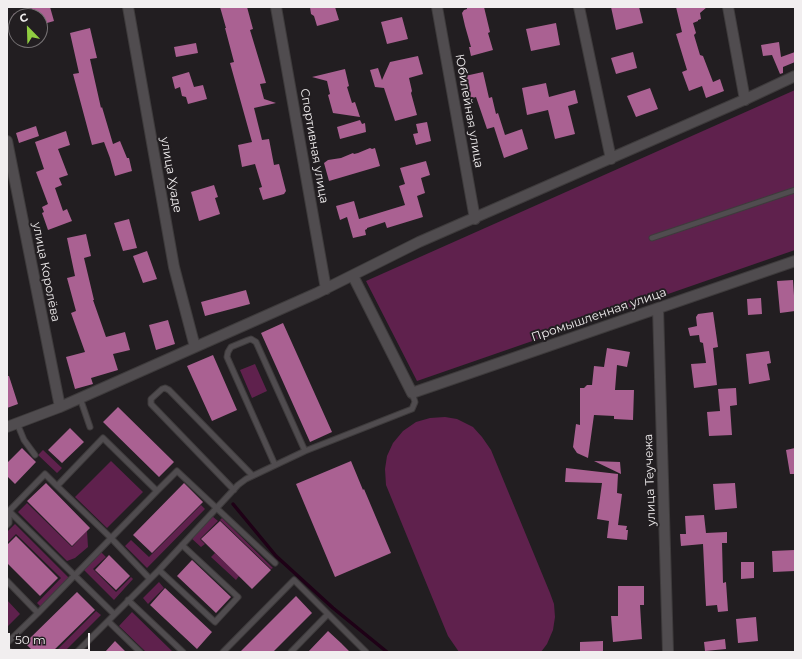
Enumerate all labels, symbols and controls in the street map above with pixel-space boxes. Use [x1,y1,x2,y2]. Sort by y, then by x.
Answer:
north arrow [8,8,48,48]
text: С [17,10,30,26]
street label: Юбилейная улица [452,53,486,169]
street label: Спортивная улица [297,87,331,205]
street label: улица Хуаде [157,136,185,214]
street label: улица Королёва [29,221,63,323]
street label: Промышленная улица [530,285,668,345]
street label: улица Теучежа [641,434,659,526]
scale bar [10,625,92,651]
text: 50 m [15,632,46,647]

